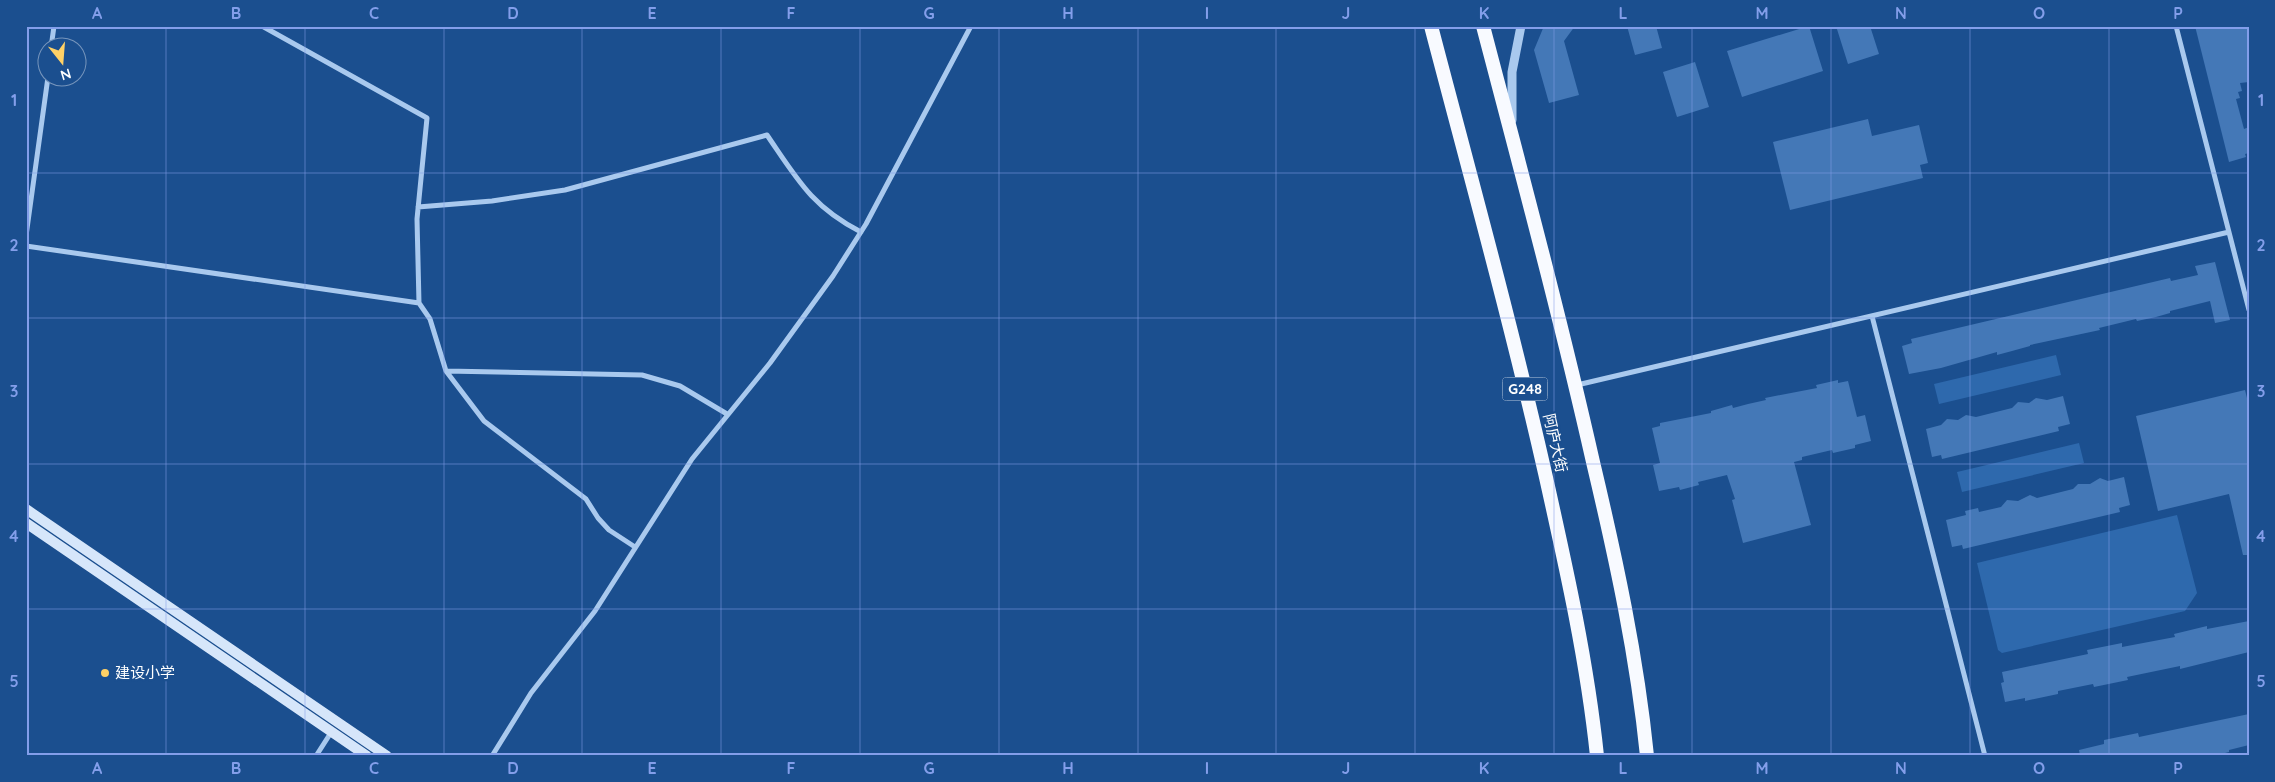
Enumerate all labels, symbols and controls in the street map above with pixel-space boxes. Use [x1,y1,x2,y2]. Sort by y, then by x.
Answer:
text: A [92,3,103,23]
text: B [231,3,241,23]
text: C [369,3,379,23]
text: D [507,3,519,23]
text: E [647,3,657,23]
text: F [787,3,796,23]
text: G [923,3,935,23]
text: H [1062,3,1074,23]
text: I [1205,3,1209,23]
text: J [1342,3,1350,23]
text: K [1479,3,1489,23]
text: L [1619,3,1628,23]
text: M [1755,3,1769,23]
text: N [1895,3,1907,23]
text: O [2033,3,2045,23]
text: P [2173,3,2183,23]
north arrow [38,38,88,88]
text: N [58,64,73,85]
text: 1 [11,90,17,110]
text: 1 [2258,90,2264,110]
text: 2 [9,235,19,255]
text: 2 [2256,235,2266,255]
road number: G248 [1502,378,1548,400]
text: 3 [10,381,18,401]
text: 3 [2257,381,2265,401]
street label: 阿庐大街 [1539,412,1571,474]
text: 4 [9,526,19,546]
text: 4 [2256,526,2266,546]
place label: 建设小学 [115,663,175,682]
marker: 建设小学 [99,667,111,679]
text: 5 [9,671,19,691]
text: 5 [2256,671,2266,691]
text: A [92,758,103,778]
text: B [231,758,241,778]
text: C [369,758,379,778]
text: D [507,758,519,778]
text: E [647,758,657,778]
text: F [787,758,796,778]
text: G [923,758,935,778]
text: H [1062,758,1074,778]
text: I [1205,758,1209,778]
text: J [1342,758,1350,778]
text: K [1479,758,1489,778]
text: L [1619,758,1628,778]
text: M [1755,758,1769,778]
text: N [1895,758,1907,778]
text: O [2033,758,2045,778]
text: P [2173,758,2183,778]

